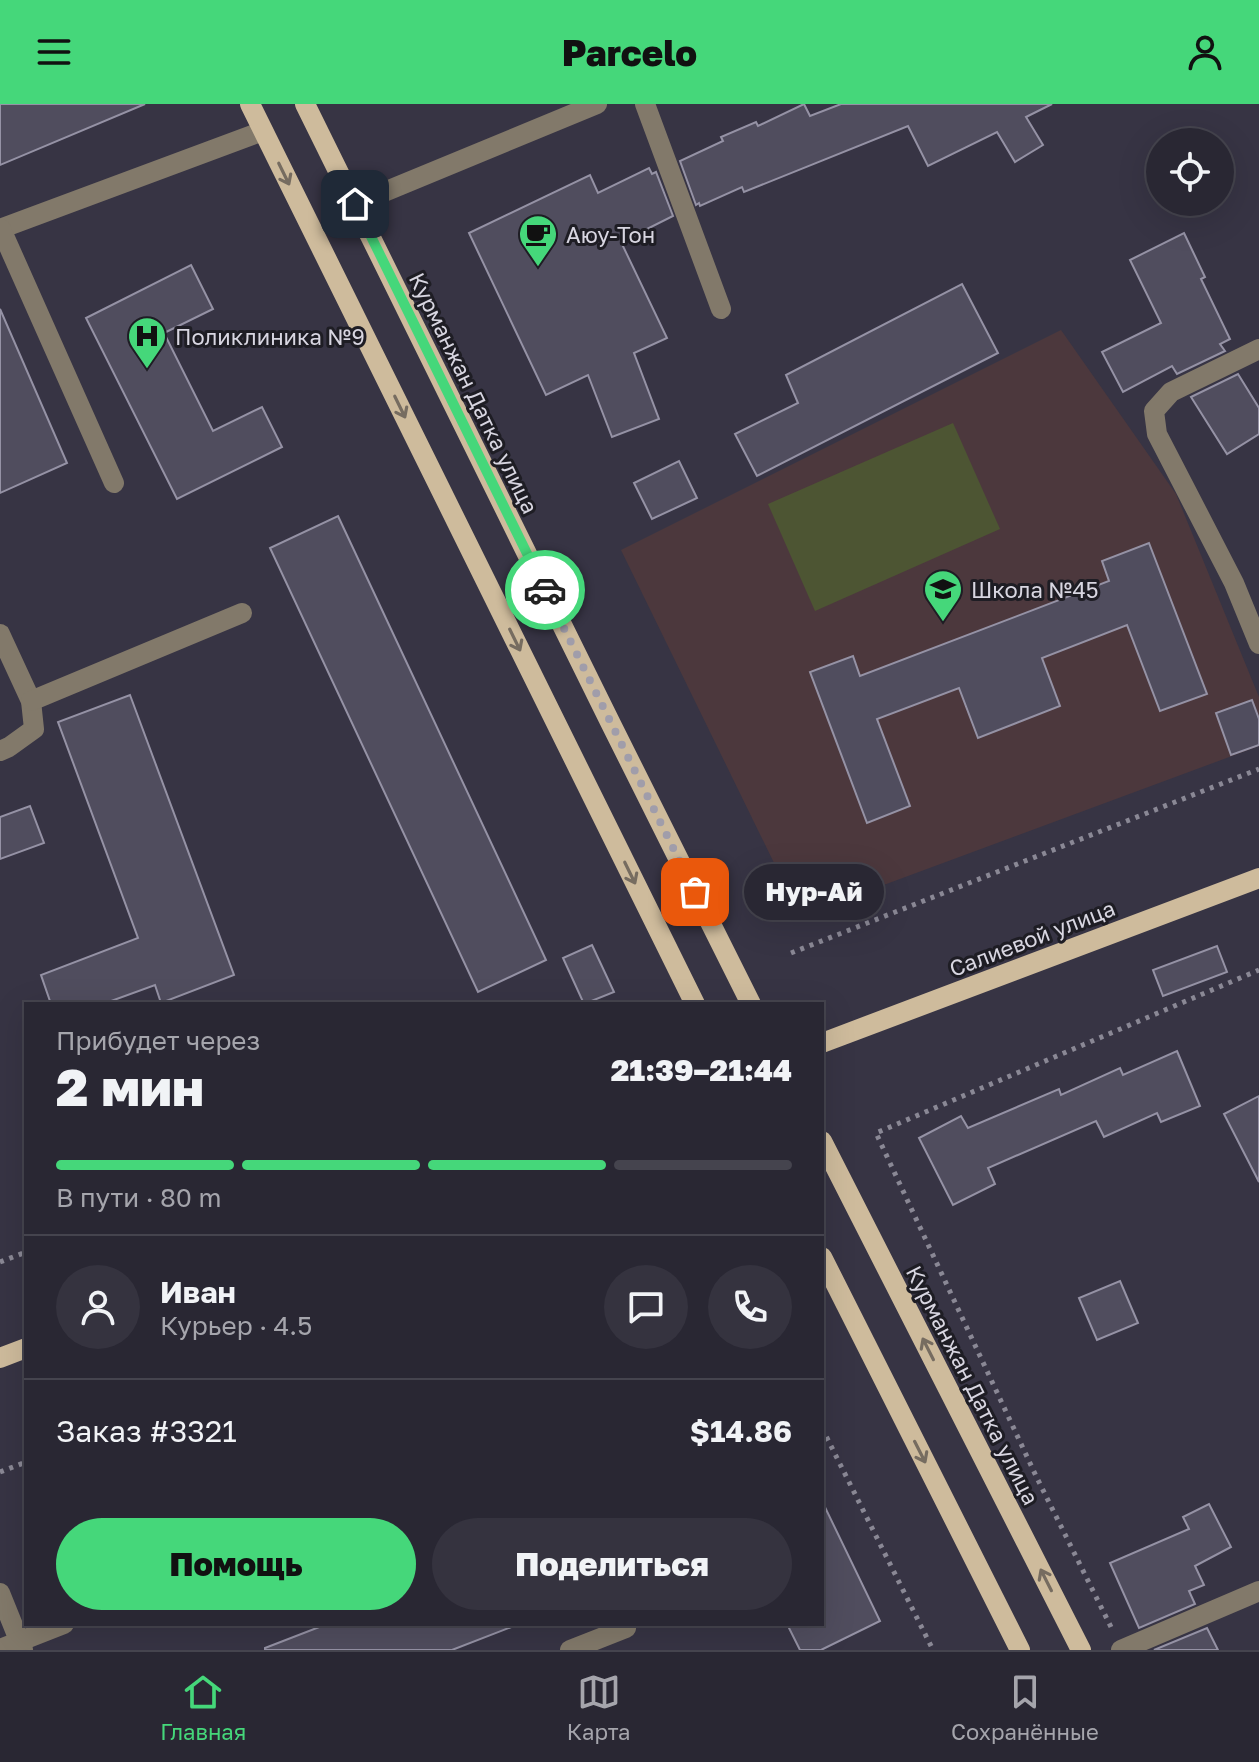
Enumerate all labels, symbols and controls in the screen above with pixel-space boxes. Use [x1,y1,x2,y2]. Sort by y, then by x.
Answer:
icon: menu [32,30,76,74]
icon: person [1183,30,1227,74]
text: Parcelo [562,31,697,74]
map controls [1146,128,1234,216]
button: locate [1146,128,1234,216]
one-way arrow [277,161,293,185]
pin [321,170,389,238]
icon: home [333,182,377,226]
cafe icon: Аюу-Тон [517,213,559,268]
place label: Аюу-Тон [566,221,655,248]
street label: Курманжан Датка улица [404,268,544,518]
hospital icon: Поликлиника №9 [126,315,168,370]
place label: Поликлиника №9 [175,323,365,350]
one-way arrow [393,394,408,418]
courier [505,550,585,630]
icon: car [523,568,567,612]
school or university icon: Школа №45 [922,568,964,623]
place label: Школа №45 [971,576,1099,603]
one-way arrow [508,628,523,652]
pin [661,858,729,926]
one-way arrow [623,861,638,885]
callout: Нур-Ай [743,864,883,920]
icon: bag [673,870,717,914]
text: Нур-Ай [766,876,862,907]
street label: Салиевой улица [945,894,1119,982]
text: Прибудет через [56,1025,260,1056]
text: 21:39–21:44 [611,1052,792,1088]
text: 2 мин [56,1055,204,1117]
text: В пути · 80 m [56,1182,222,1213]
street label: Курманжан Датка улица [901,1261,1045,1509]
button: person [56,1265,140,1349]
button: chat [604,1265,688,1349]
button: phone [708,1265,792,1349]
text: Иван [160,1274,236,1310]
text: Курьер · 4.5 [160,1310,312,1341]
one-way arrow [919,1337,935,1361]
text: Заказ #3321 [56,1413,237,1449]
text: $14.86 [690,1413,792,1449]
one-way arrow [913,1439,928,1463]
button: Помощь [56,1518,416,1610]
button: Поделиться [432,1518,792,1610]
one-way arrow [1037,1569,1053,1593]
tab: Главная [160,1670,246,1745]
tab: Карта [567,1670,631,1745]
tab: Сохранённые [951,1670,1099,1745]

